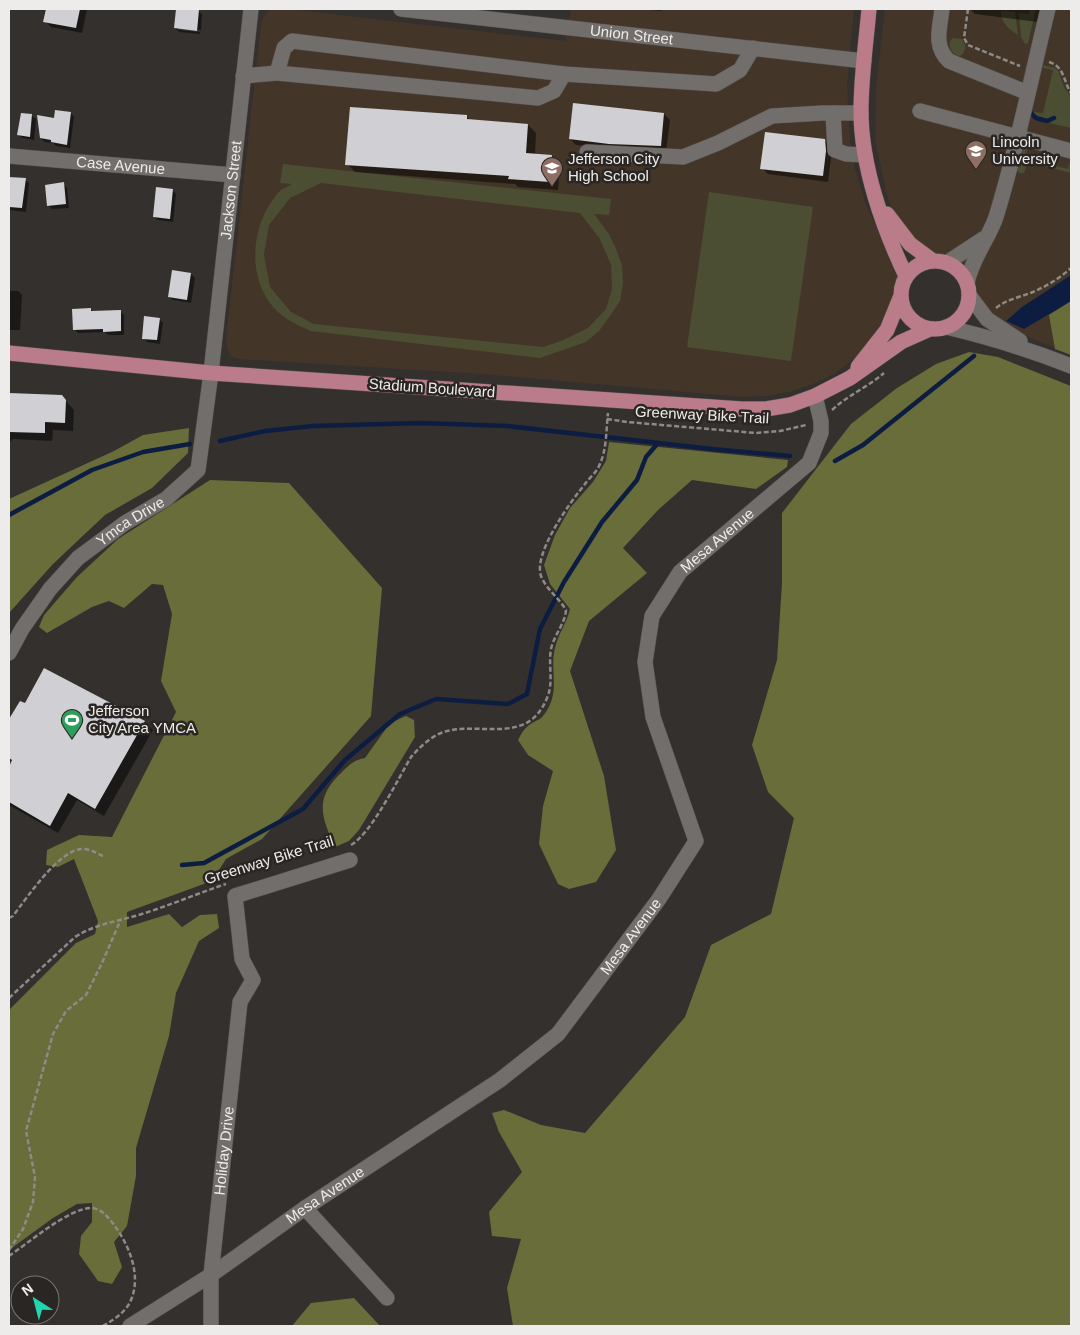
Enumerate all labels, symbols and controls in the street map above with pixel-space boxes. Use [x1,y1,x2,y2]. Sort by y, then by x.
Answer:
street label: Union Street [589,21,675,48]
place label: Lincoln University [992,133,1058,167]
street label: Jackson Street [217,139,245,240]
school or university icon: Lincoln University [964,139,988,170]
place label: Jefferson City High School [568,150,660,184]
street label: Case Avenue [76,153,166,177]
school or university icon: Jefferson City High School [540,156,564,187]
street label: Stadium Boulevard [368,375,496,400]
street label: Greenway Bike Trail [635,403,769,427]
street label: Ymca Drive [93,493,167,549]
street label: Mesa Avenue [677,504,757,576]
place label: Jefferson City Area YMCA [88,702,196,736]
sports icon: Jefferson City Area YMCA [60,708,84,739]
street label: Greenway Bike Trail [202,832,336,887]
street label: Mesa Avenue [596,895,664,978]
street label: Holiday Drive [211,1105,237,1196]
street label: Mesa Avenue [282,1163,367,1227]
north arrow [10,1275,60,1325]
text: N [19,1280,36,1299]

